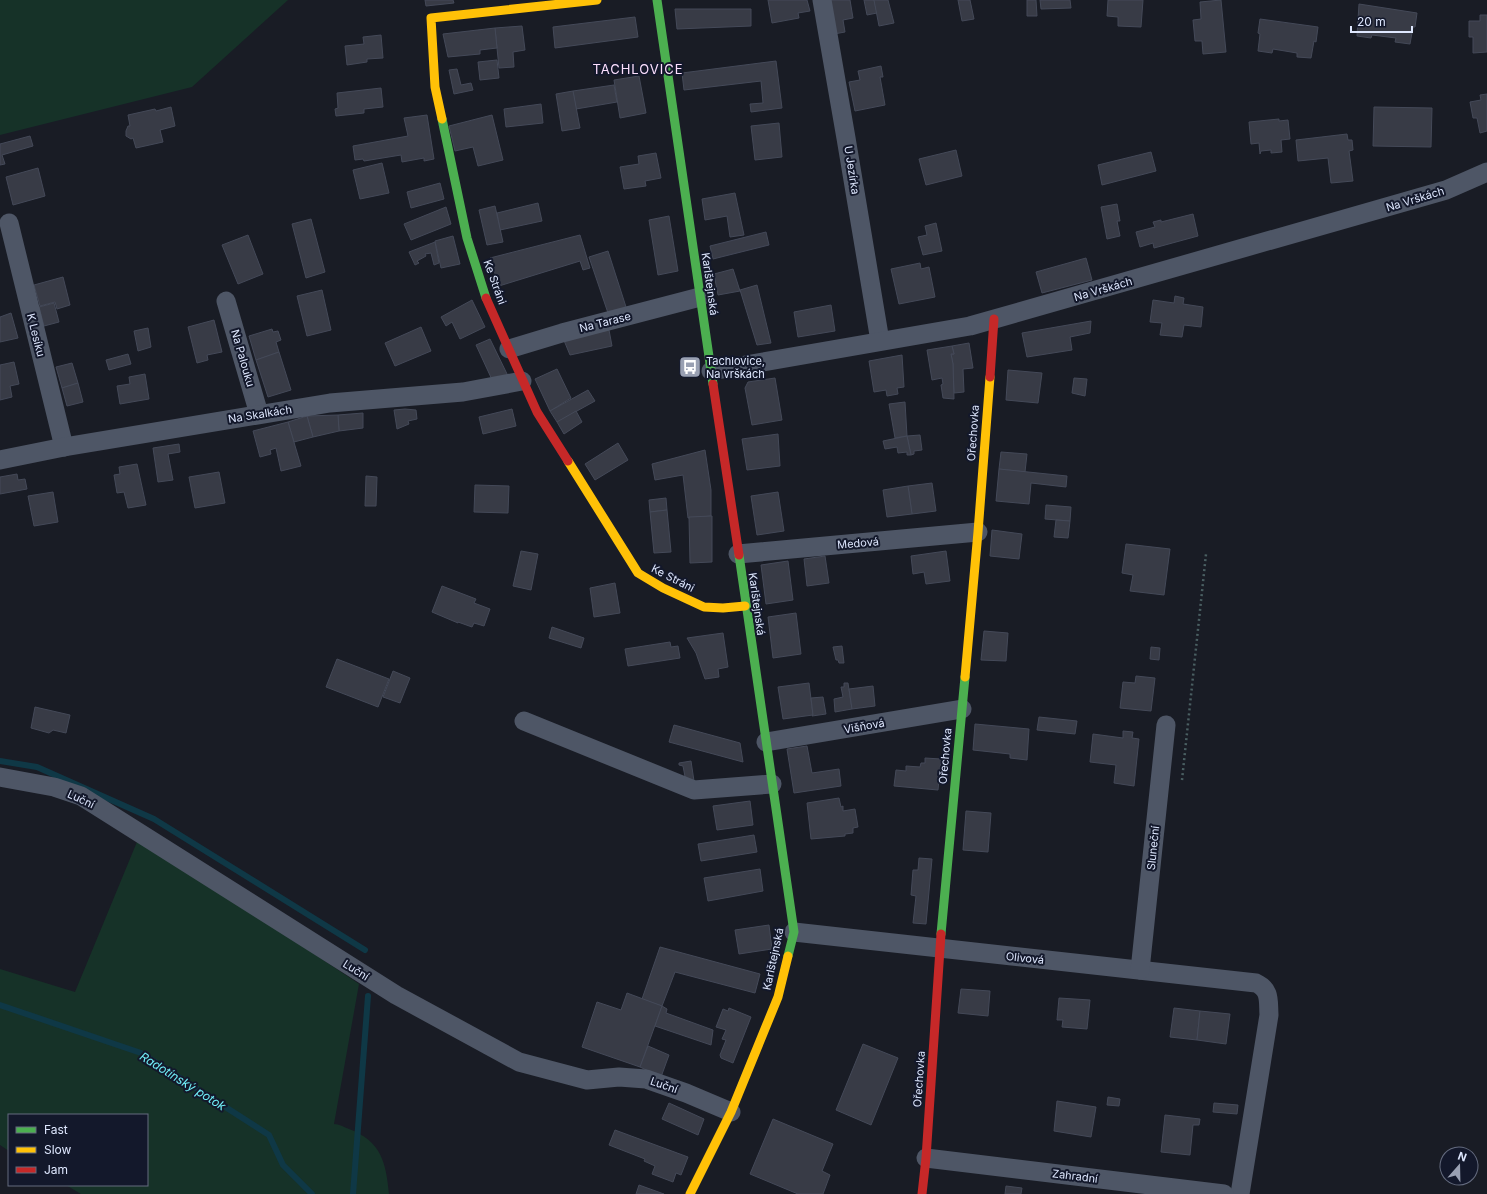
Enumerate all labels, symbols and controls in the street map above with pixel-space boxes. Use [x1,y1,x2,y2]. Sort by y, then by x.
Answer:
scale bar [1351,8,1412,34]
text: 20 m [1357,14,1386,29]
district label: TACHLOVICE [592,61,684,77]
street label: U Jezírka [841,145,863,195]
street label: Na Vrškách [1384,184,1446,214]
street label: Karlštejnská [699,252,721,316]
street label: Ke Stráni [480,258,510,306]
street label: Na Vrškách [1072,274,1134,304]
street label: Na Tarase [578,309,632,335]
street label: K Lesíku [24,312,48,358]
street label: Na Palouku [228,328,258,388]
bus stop icon: Tachlovice, Na vrškách [677,354,703,380]
place label: Tachlovice, Na vrškách [706,354,765,381]
street label: Na Skalkách [227,402,293,426]
street label: Ořechovka [964,404,982,462]
street label: Medová [837,534,879,552]
street label: Ke Stráni [649,561,697,595]
street label: Karlštejnská [746,572,768,636]
street label: Višňová [842,716,886,736]
street label: Ořechovka [936,727,954,785]
street label: Luční [65,787,97,811]
street label: Sluneční [1144,825,1162,871]
street label: Karlštejnská [760,927,786,991]
street label: Olivová [1005,949,1045,967]
street label: Luční [340,957,372,984]
water label: Radotínský potok [137,1049,229,1114]
street label: Ořechovka [910,1050,928,1108]
street label: Luční [648,1074,680,1096]
legend [8,1114,148,1186]
text: Fast [44,1122,68,1137]
text: Slow [44,1142,72,1157]
north arrow [1439,1146,1479,1186]
text: N [1456,1149,1469,1165]
text: Jam [44,1162,68,1177]
street label: Zahradní [1051,1166,1099,1186]

